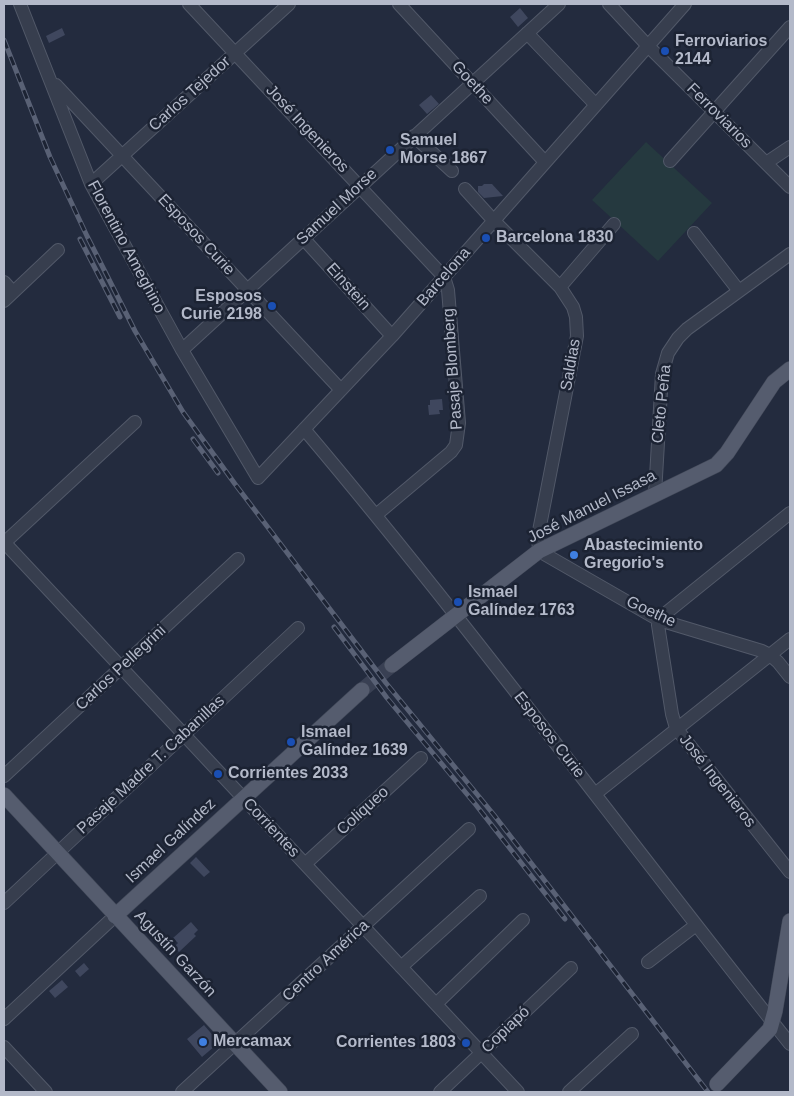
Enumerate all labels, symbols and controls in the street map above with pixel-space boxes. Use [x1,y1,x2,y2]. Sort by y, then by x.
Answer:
place label: Ferroviarios 2144 [675,32,767,70]
marker: Ferroviarios 2144 [659,45,671,57]
street label: Carlos Tejedor [145,52,235,136]
street label: Goethe [447,57,497,109]
street label: Ferroviarios [682,79,756,153]
street label: José Ingenieros [261,81,353,177]
place label: Samuel Morse 1867 [400,131,487,169]
marker: Samuel Morse 1867 [384,144,396,156]
street label: Samuel Morse [293,165,381,249]
street label: Florentino Ameghino [83,177,169,317]
street label: Esposos Curie [153,190,239,280]
place label: Barcelona 1830 [496,228,613,248]
marker: Barcelona 1830 [480,232,492,244]
street label: Barcelona [413,244,475,310]
street label: Einstein [322,259,374,315]
place label: Esposos Curie 2198 [181,287,262,325]
marker: Esposos Curie 2198 [266,300,278,312]
street label: Pasaje Blomberg [439,308,467,430]
street label: Saldias [557,337,585,393]
street label: Cleto Peña [648,364,676,444]
street label: José Manuel Issasa [525,466,659,548]
place label: Abastecimiento Gregorio's [584,536,703,574]
marker: Abastecimiento Gregorio's [568,549,580,561]
place label: Ismael Galíndez 1763 [468,583,575,621]
street label: Goethe [623,592,679,632]
marker: Ismael Galíndez 1763 [452,596,464,608]
street label: Carlos Pellegrini [72,621,170,715]
street label: Esposos Curie [509,688,589,782]
street label: Pasaje Madre T. Cabanillas [73,692,229,838]
place label: Ismael Galíndez 1639 [301,723,408,761]
street label: José Ingenieros [675,731,759,831]
marker: Ismael Galíndez 1639 [285,736,297,748]
place label: Corrientes 2033 [228,764,348,784]
marker: Corrientes 2033 [212,768,224,780]
street label: Coliqueo [333,783,393,839]
street label: Corrientes [239,794,303,862]
street label: Ismael Galíndez [122,795,220,887]
street label: Agustín Garzón [130,907,220,1001]
street label: Centro América [279,916,373,1006]
street label: Copiapó [478,1002,534,1058]
place label: Mercamax [213,1032,291,1052]
place label: Corrientes 1803 [336,1033,456,1053]
marker: Mercamax [197,1036,209,1048]
marker: Corrientes 1803 [460,1037,472,1049]

